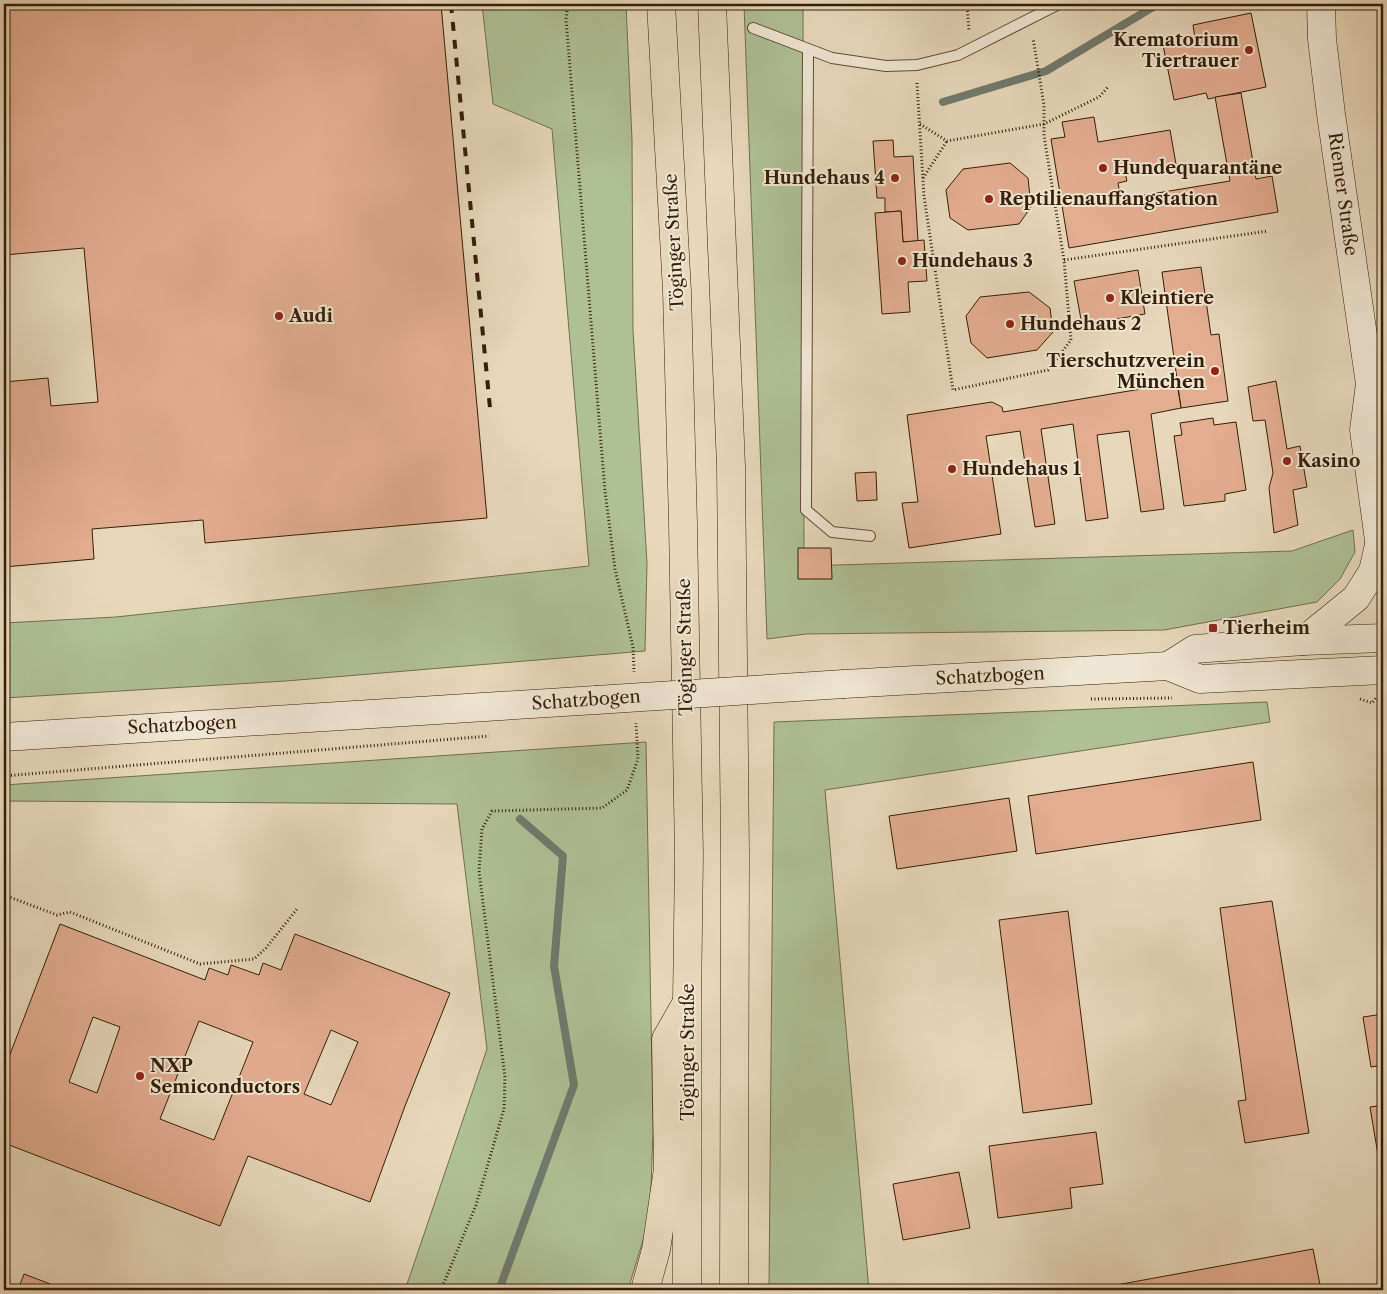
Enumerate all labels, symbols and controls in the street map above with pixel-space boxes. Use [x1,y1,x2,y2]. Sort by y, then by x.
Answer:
place label: Krematorium Tiertrauer [1113,29,1239,72]
marker: Krematorium Tiertrauer [1243,44,1255,56]
street label: Riemer Straße [1323,131,1363,257]
place label: Hundequarantäne [1113,157,1283,179]
marker: Hundequarantäne [1097,162,1109,174]
place label: Hundehaus 4 [764,167,885,189]
marker: Hundehaus 4 [889,172,901,184]
street label: Töginger Straße [659,173,689,311]
place label: Reptilienauffangstation [999,188,1219,210]
marker: Reptilienauffangstation [983,193,995,205]
place label: Hundehaus 3 [912,250,1033,272]
marker: Hundehaus 3 [896,255,908,267]
place label: Kleintiere [1120,287,1214,309]
marker: Kleintiere [1104,292,1116,304]
place label: Audi [288,305,334,327]
marker: Audi [273,310,285,322]
place label: Hundehaus 2 [1020,313,1141,335]
marker: Hundehaus 2 [1004,318,1016,330]
place label: Tierschutzverein München [1046,350,1206,393]
marker: Tierschutzverein München [1209,365,1221,377]
place label: Kasino [1297,450,1360,472]
marker: Kasino [1281,455,1293,467]
place label: Hundehaus 1 [962,458,1081,480]
marker: Hundehaus 1 [946,463,958,475]
street label: Töginger Straße [673,578,697,716]
place label: Tierheim [1223,617,1310,639]
marker: Tierheim [1207,622,1219,634]
street label: Schatzbogen [935,662,1045,690]
street label: Schatzbogen [531,685,641,715]
street label: Schatzbogen [127,711,237,739]
street label: Töginger Straße [677,983,699,1121]
place label: NXP Semiconductors [150,1055,300,1098]
marker: NXP Semiconductors [134,1070,146,1082]

